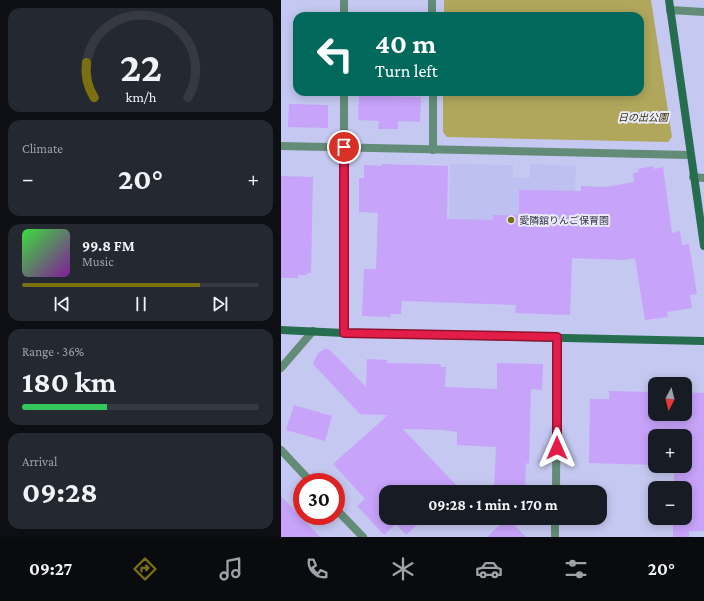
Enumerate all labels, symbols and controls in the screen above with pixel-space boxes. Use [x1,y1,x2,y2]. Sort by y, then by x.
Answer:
icon: left [309,28,361,80]
text: 40 m [375,28,436,59]
text: 22 [120,44,161,90]
text: Turn left [375,61,438,81]
text: km/h [125,89,156,105]
park label: 日の出公園 [618,112,670,123]
pin [327,130,361,164]
icon: arrive [333,136,355,158]
text: Climate [22,141,63,156]
text: 20° [118,162,163,195]
text: − [22,166,34,191]
text: + [247,166,259,191]
marker: 愛隣舘りんご保育園 [506,215,516,225]
place label: 愛隣舘りんご保育園 [519,215,609,226]
text: 99.8 FM [82,238,135,254]
text: Music [82,254,114,269]
icon: previous [51,293,73,315]
icon: pause [130,293,152,315]
icon: next [209,293,231,315]
text: Range · 36% [22,344,84,359]
text: 180 km [22,365,116,398]
north arrow [648,377,692,421]
map controls [648,377,692,525]
position arrow [536,427,578,469]
button: + [648,429,692,473]
text: Arrival [22,454,57,469]
speed limit sign: 30 [293,473,345,525]
text: 09:28 [22,475,98,508]
button: − [648,481,692,525]
text: 09:28 · 1 min · 170 m [428,497,558,513]
icon: directions [131,555,159,583]
icon: music [217,555,245,583]
icon: phone [303,555,331,583]
icon: climate [389,555,417,583]
icon: car [475,555,503,583]
icon: filters [562,555,590,583]
text: 09:27 [29,559,72,579]
text: 20° [648,559,675,579]

